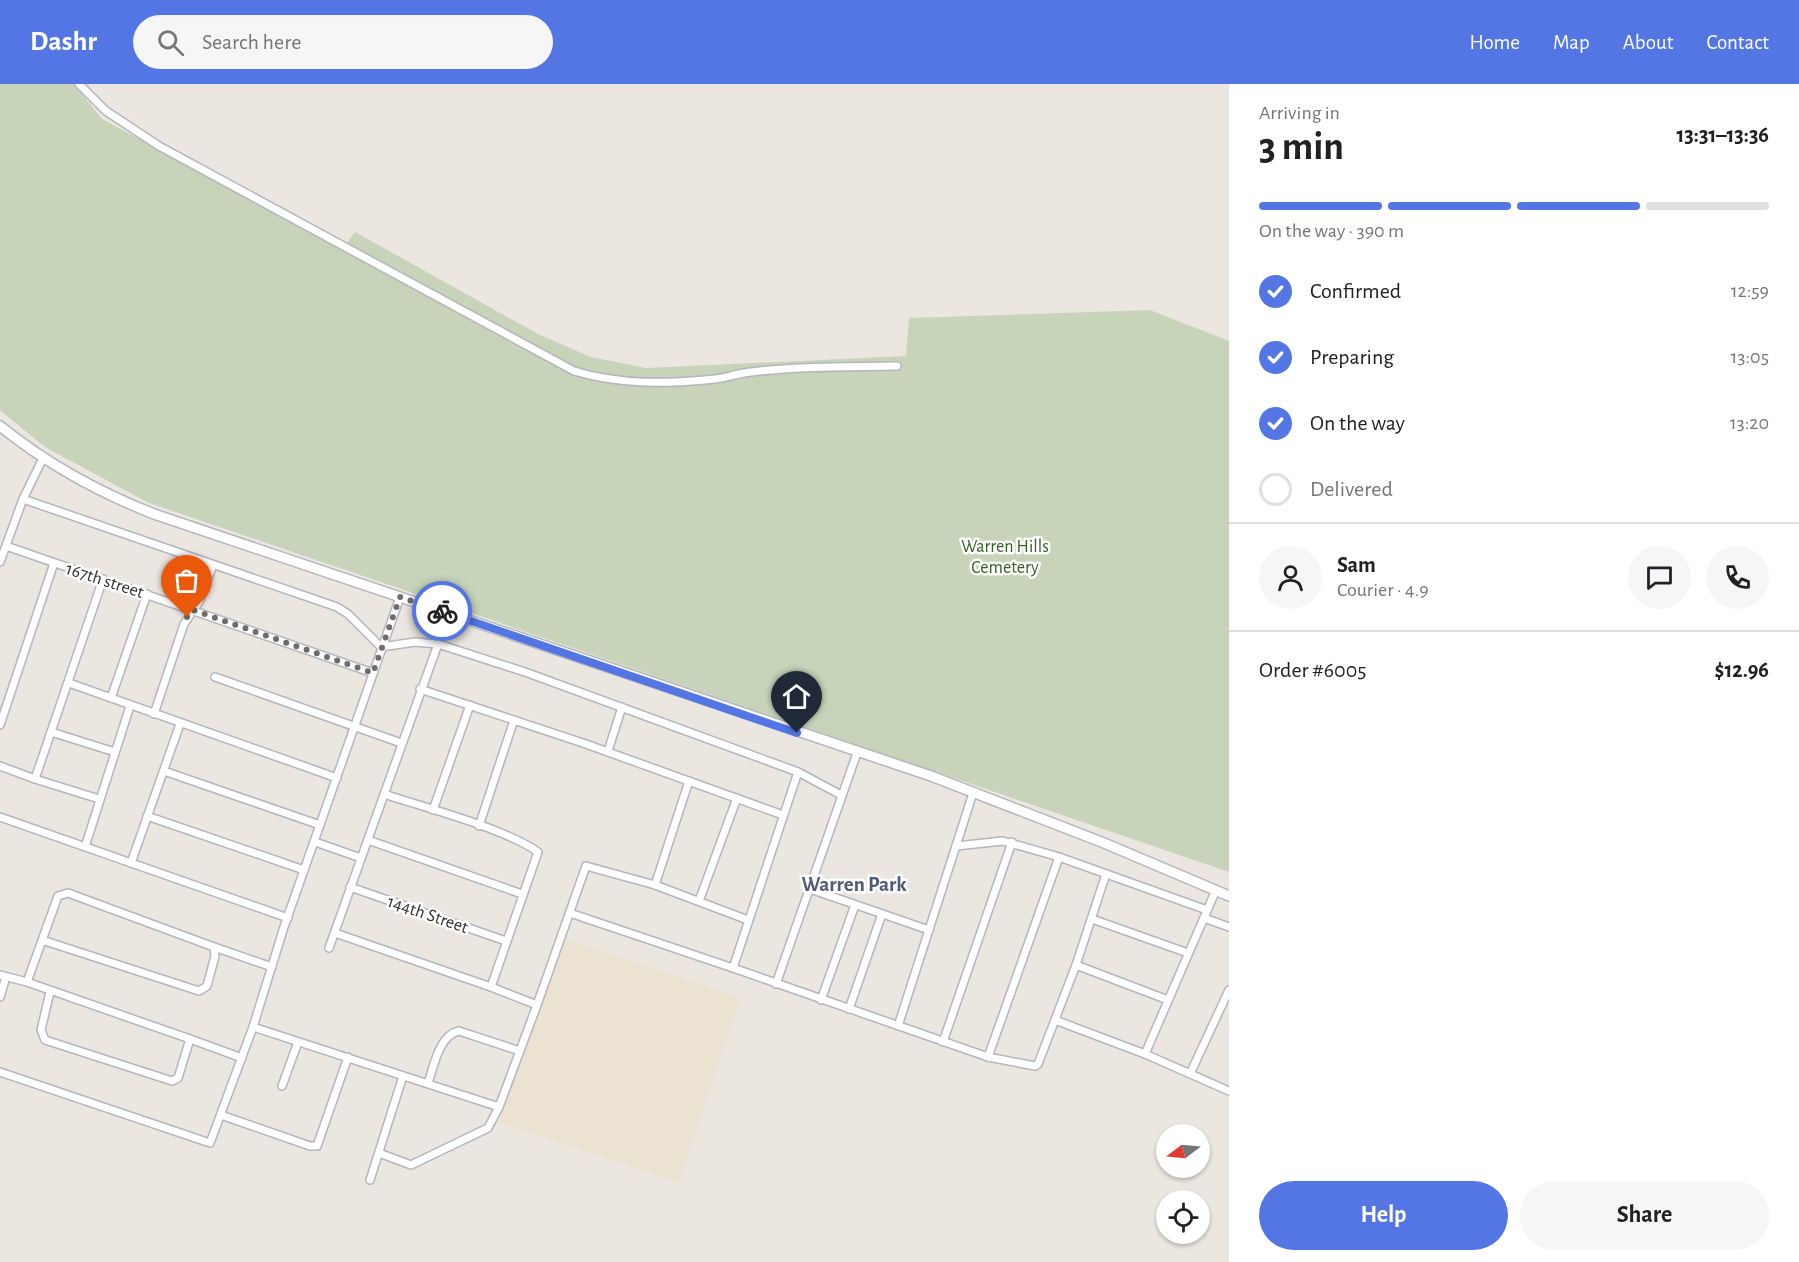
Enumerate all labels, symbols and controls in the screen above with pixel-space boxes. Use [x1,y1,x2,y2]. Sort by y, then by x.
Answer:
search box [133,15,553,69]
icon: search [154,26,187,59]
text: Dashr [30,28,97,56]
text: Search here [202,31,301,53]
text: Home [1469,32,1520,53]
text: Map [1553,32,1590,53]
text: About [1623,32,1673,53]
text: Contact [1706,32,1769,53]
text: Arriving in [1259,103,1340,123]
text: 13:31–13:36 [1676,124,1769,146]
text: 3 min [1259,128,1344,167]
text: On the way · 390 m [1259,221,1404,241]
icon: check [1259,275,1292,308]
text: Confirmed [1310,280,1401,302]
text: 12:59 [1731,281,1769,301]
icon: check [1259,341,1292,374]
text: Preparing [1310,346,1394,368]
text: 13:05 [1730,347,1769,367]
icon: check [1259,407,1292,440]
text: On the way [1310,412,1405,434]
text: 13:20 [1730,413,1769,433]
text: Delivered [1310,478,1393,500]
park label: Warren Hills Cemetery [961,538,1049,577]
button: person [1259,546,1322,609]
button: chat [1628,546,1691,609]
button: phone [1706,546,1769,609]
text: Sam [1337,554,1376,576]
pin [161,555,212,617]
street label: 167th street [64,560,146,602]
icon: bag [170,564,203,597]
text: Courier · 4.9 [1337,580,1429,600]
courier [412,581,472,641]
icon: bike [426,595,459,628]
text: Order #6005 [1259,659,1366,681]
text: $12.96 [1715,659,1769,681]
pin [771,671,822,733]
icon: home [780,680,813,713]
district label: Warren Park [801,874,907,895]
street label: 144th Street [385,893,471,937]
north arrow [1156,1124,1210,1178]
map controls [1156,1124,1210,1244]
button: Help [1259,1181,1508,1250]
button: Share [1520,1181,1769,1250]
button: locate [1156,1190,1210,1244]

